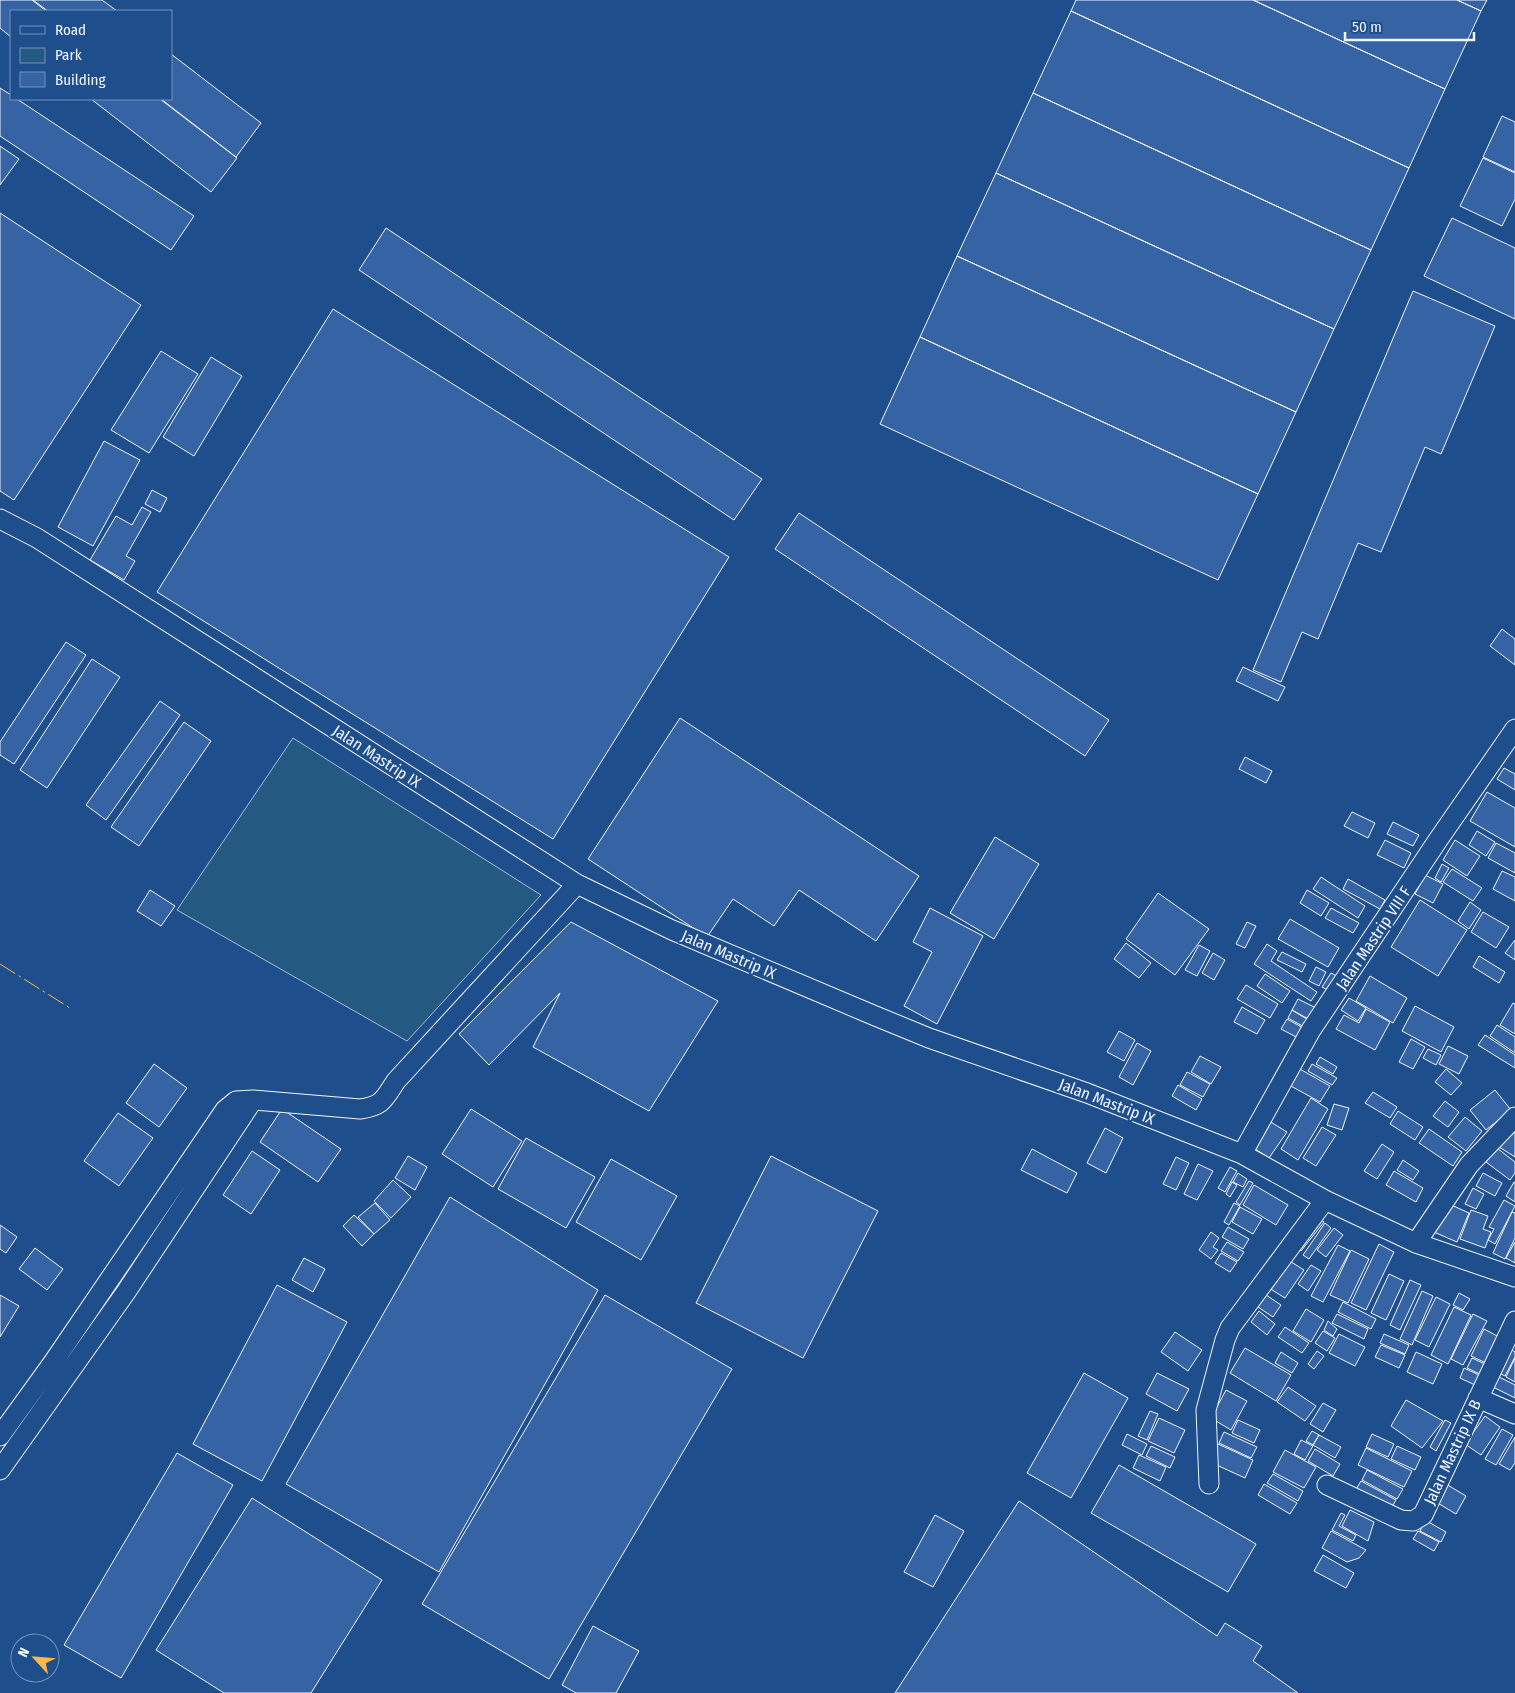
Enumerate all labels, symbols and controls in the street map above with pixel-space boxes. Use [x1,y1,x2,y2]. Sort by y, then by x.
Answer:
legend [10,10,172,100]
scale bar [1345,10,1474,42]
text: 50 m [1352,18,1382,36]
text: Road [55,21,86,39]
text: Park [55,46,82,64]
text: Building [55,71,106,89]
street label: Jalan Mastrip IX [329,721,425,792]
street label: Jalan Mastrip VIII F [1332,883,1415,994]
street label: Jalan Mastrip IX [678,926,779,983]
street label: Jalan Mastrip IX [1056,1074,1158,1129]
street label: Jalan Mastrip IX B [1420,1396,1485,1508]
north arrow [10,1633,60,1683]
text: N [14,1645,33,1660]

